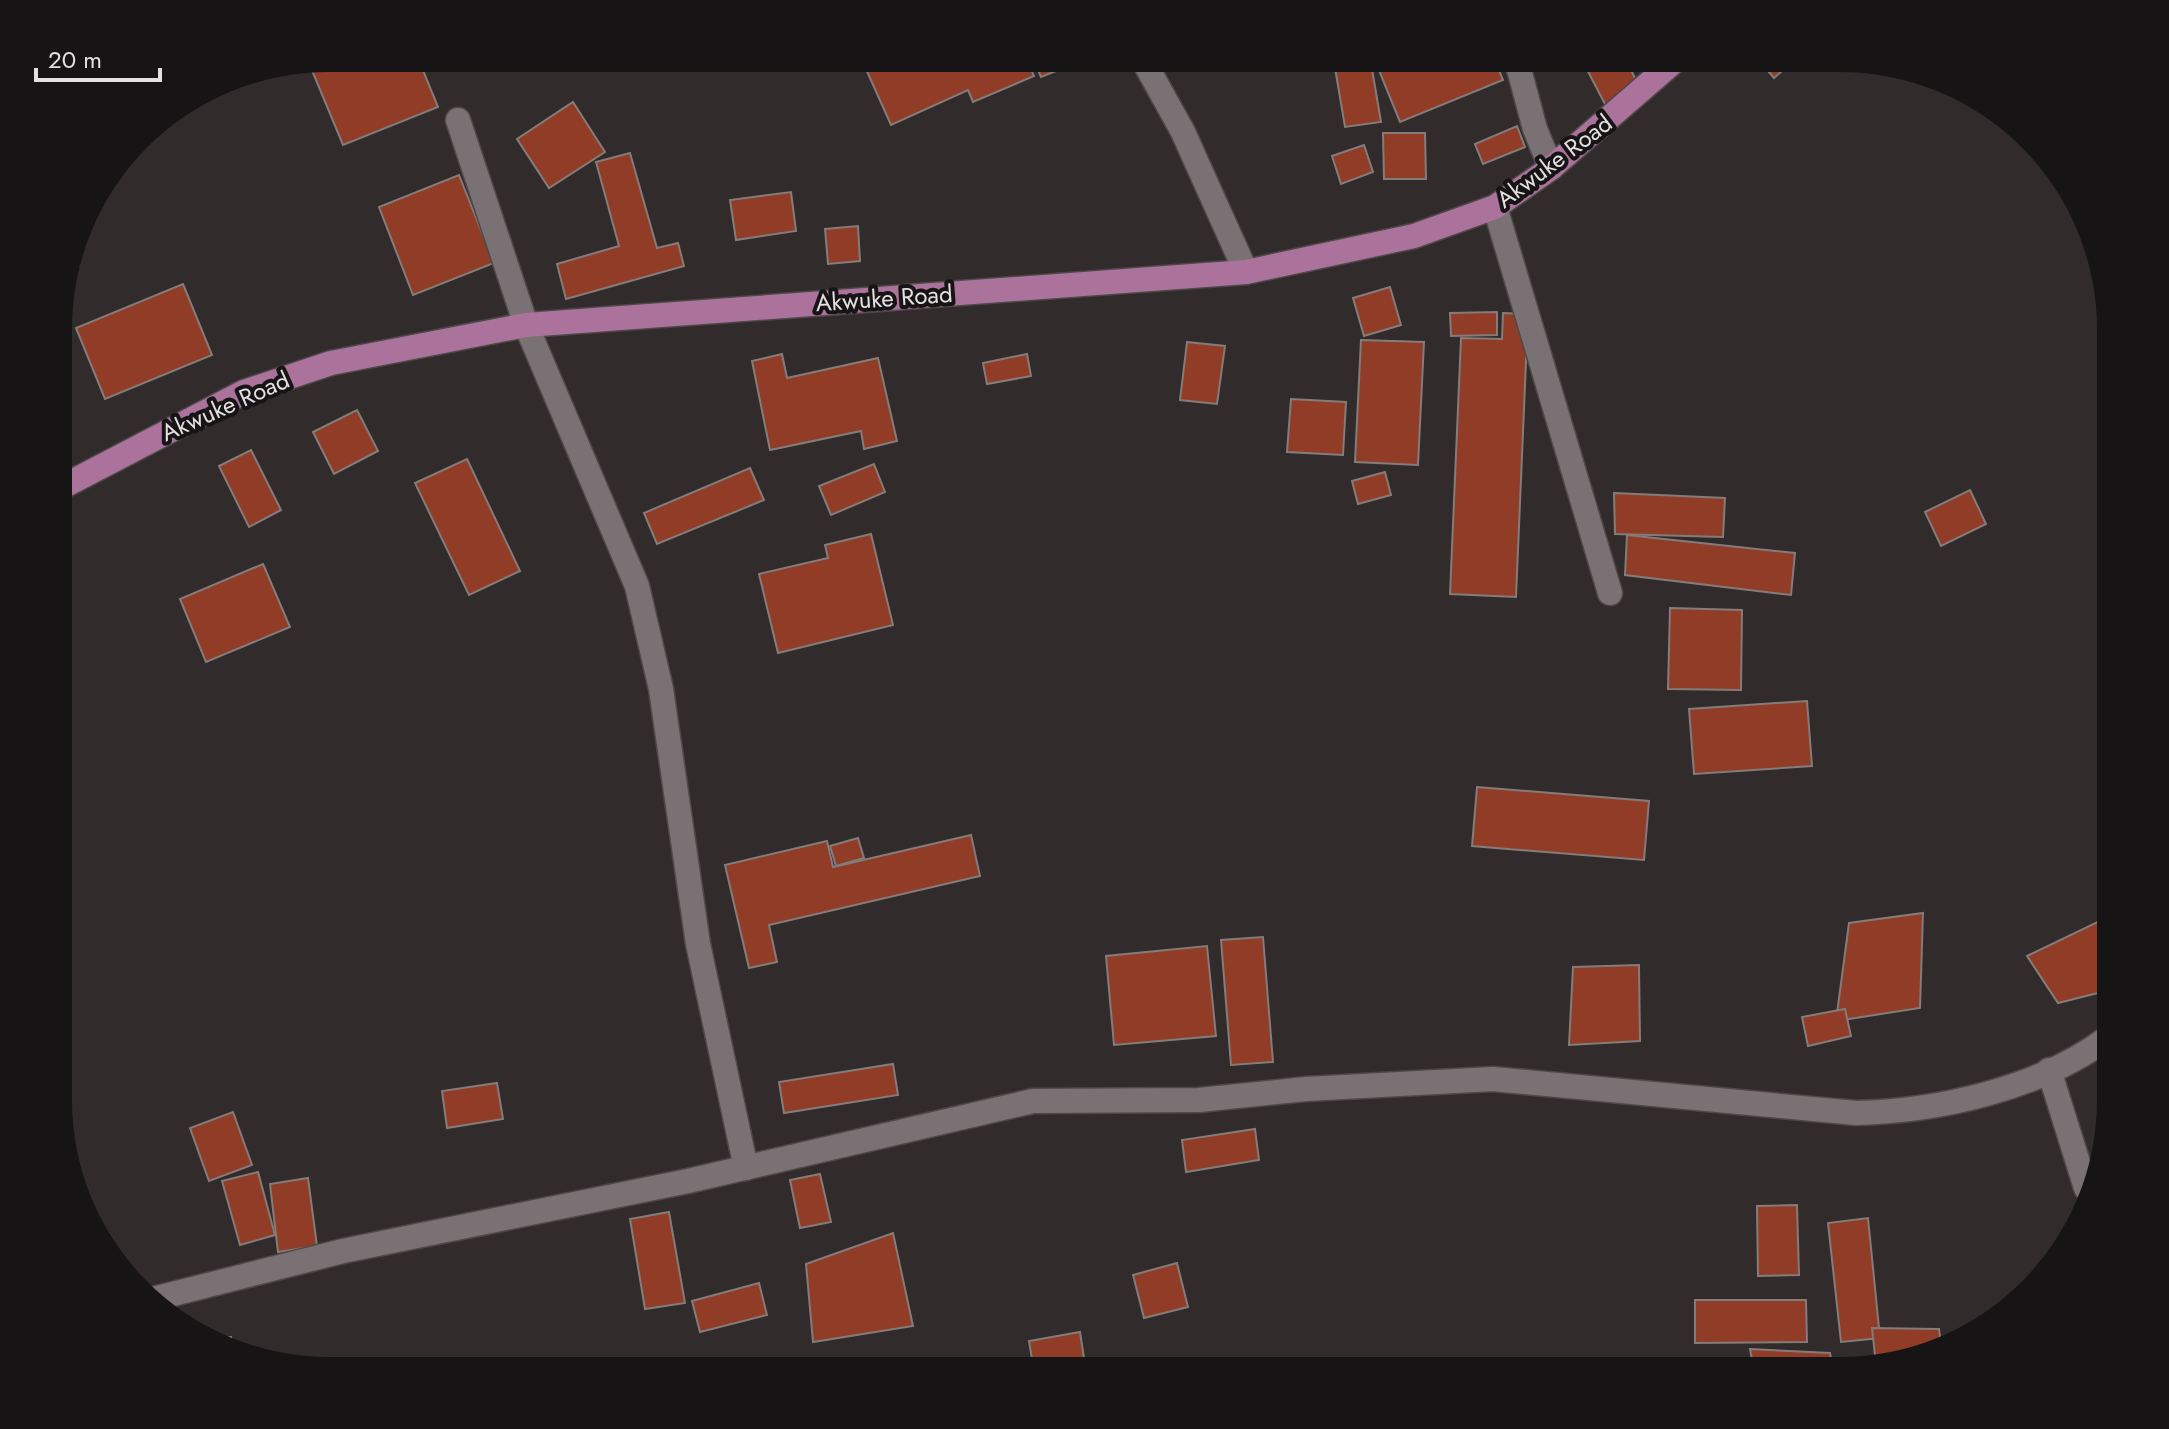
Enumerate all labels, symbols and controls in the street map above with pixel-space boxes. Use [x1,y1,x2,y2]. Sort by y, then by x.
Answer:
scale bar [36,32,160,82]
text: 20 m [48,42,102,77]
street label: Akwuke Road [1489,106,1619,216]
street label: Akwuke Road [814,276,954,320]
street label: Akwuke Road [155,362,295,450]

